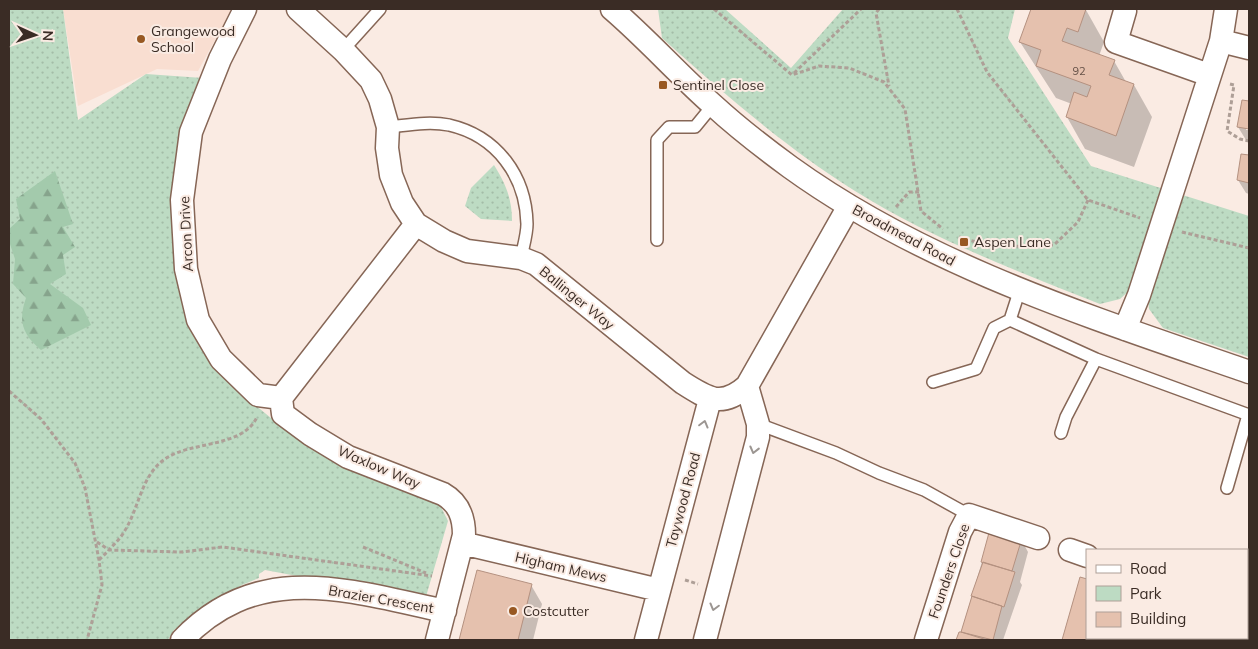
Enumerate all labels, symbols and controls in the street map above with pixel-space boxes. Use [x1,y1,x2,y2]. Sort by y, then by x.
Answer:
north arrow [10,10,60,60]
place label: Grangewood School [151,22,235,56]
text: N [39,30,57,41]
marker: Grangewood School [135,33,147,45]
house number: 92 [1072,64,1086,78]
place label: Sentinel Close [673,76,764,94]
marker: Sentinel Close [657,79,669,91]
street label: Arcon Drive [175,196,197,272]
street label: Broadmead Road [849,200,959,270]
place label: Aspen Lane [974,233,1051,251]
marker: Aspen Lane [958,236,970,248]
street label: Ballinger Way [536,262,619,334]
one-way arrow [698,421,708,429]
street label: Waxlow Way [335,441,424,493]
one-way arrow [750,445,760,453]
street label: Taywood Road [662,450,704,550]
street label: Founders Close [924,521,974,621]
street label: Higham Mews [513,548,609,586]
legend [1086,549,1248,639]
text: Road [1130,559,1167,578]
street label: Brazier Crescent [327,581,435,617]
text: Park [1130,584,1162,603]
place label: Costcutter [523,602,590,620]
one-way arrow [709,603,720,612]
marker: Costcutter [507,605,519,617]
text: Building [1130,609,1186,628]

